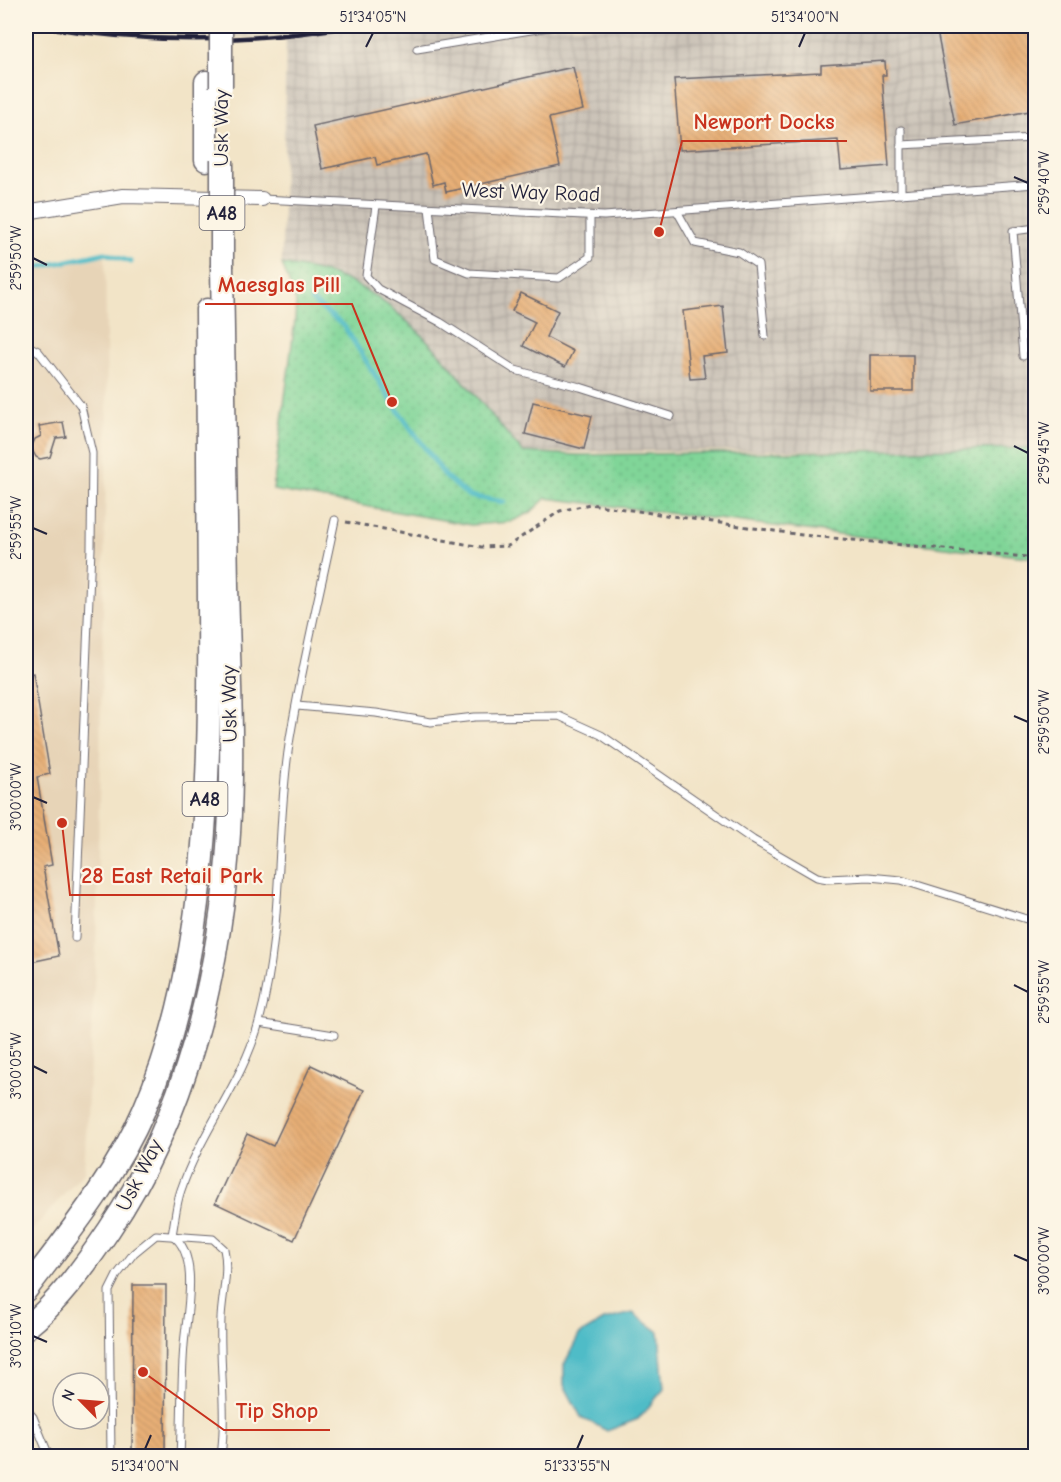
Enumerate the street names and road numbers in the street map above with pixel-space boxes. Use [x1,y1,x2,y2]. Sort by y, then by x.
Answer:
street label: Usk Way [209,89,233,167]
street label: West Way Road [461,178,601,206]
road number: A48 [200,196,244,230]
street label: Usk Way [216,664,242,743]
road number: A48 [182,782,228,816]
street label: Usk Way [111,1135,168,1215]

